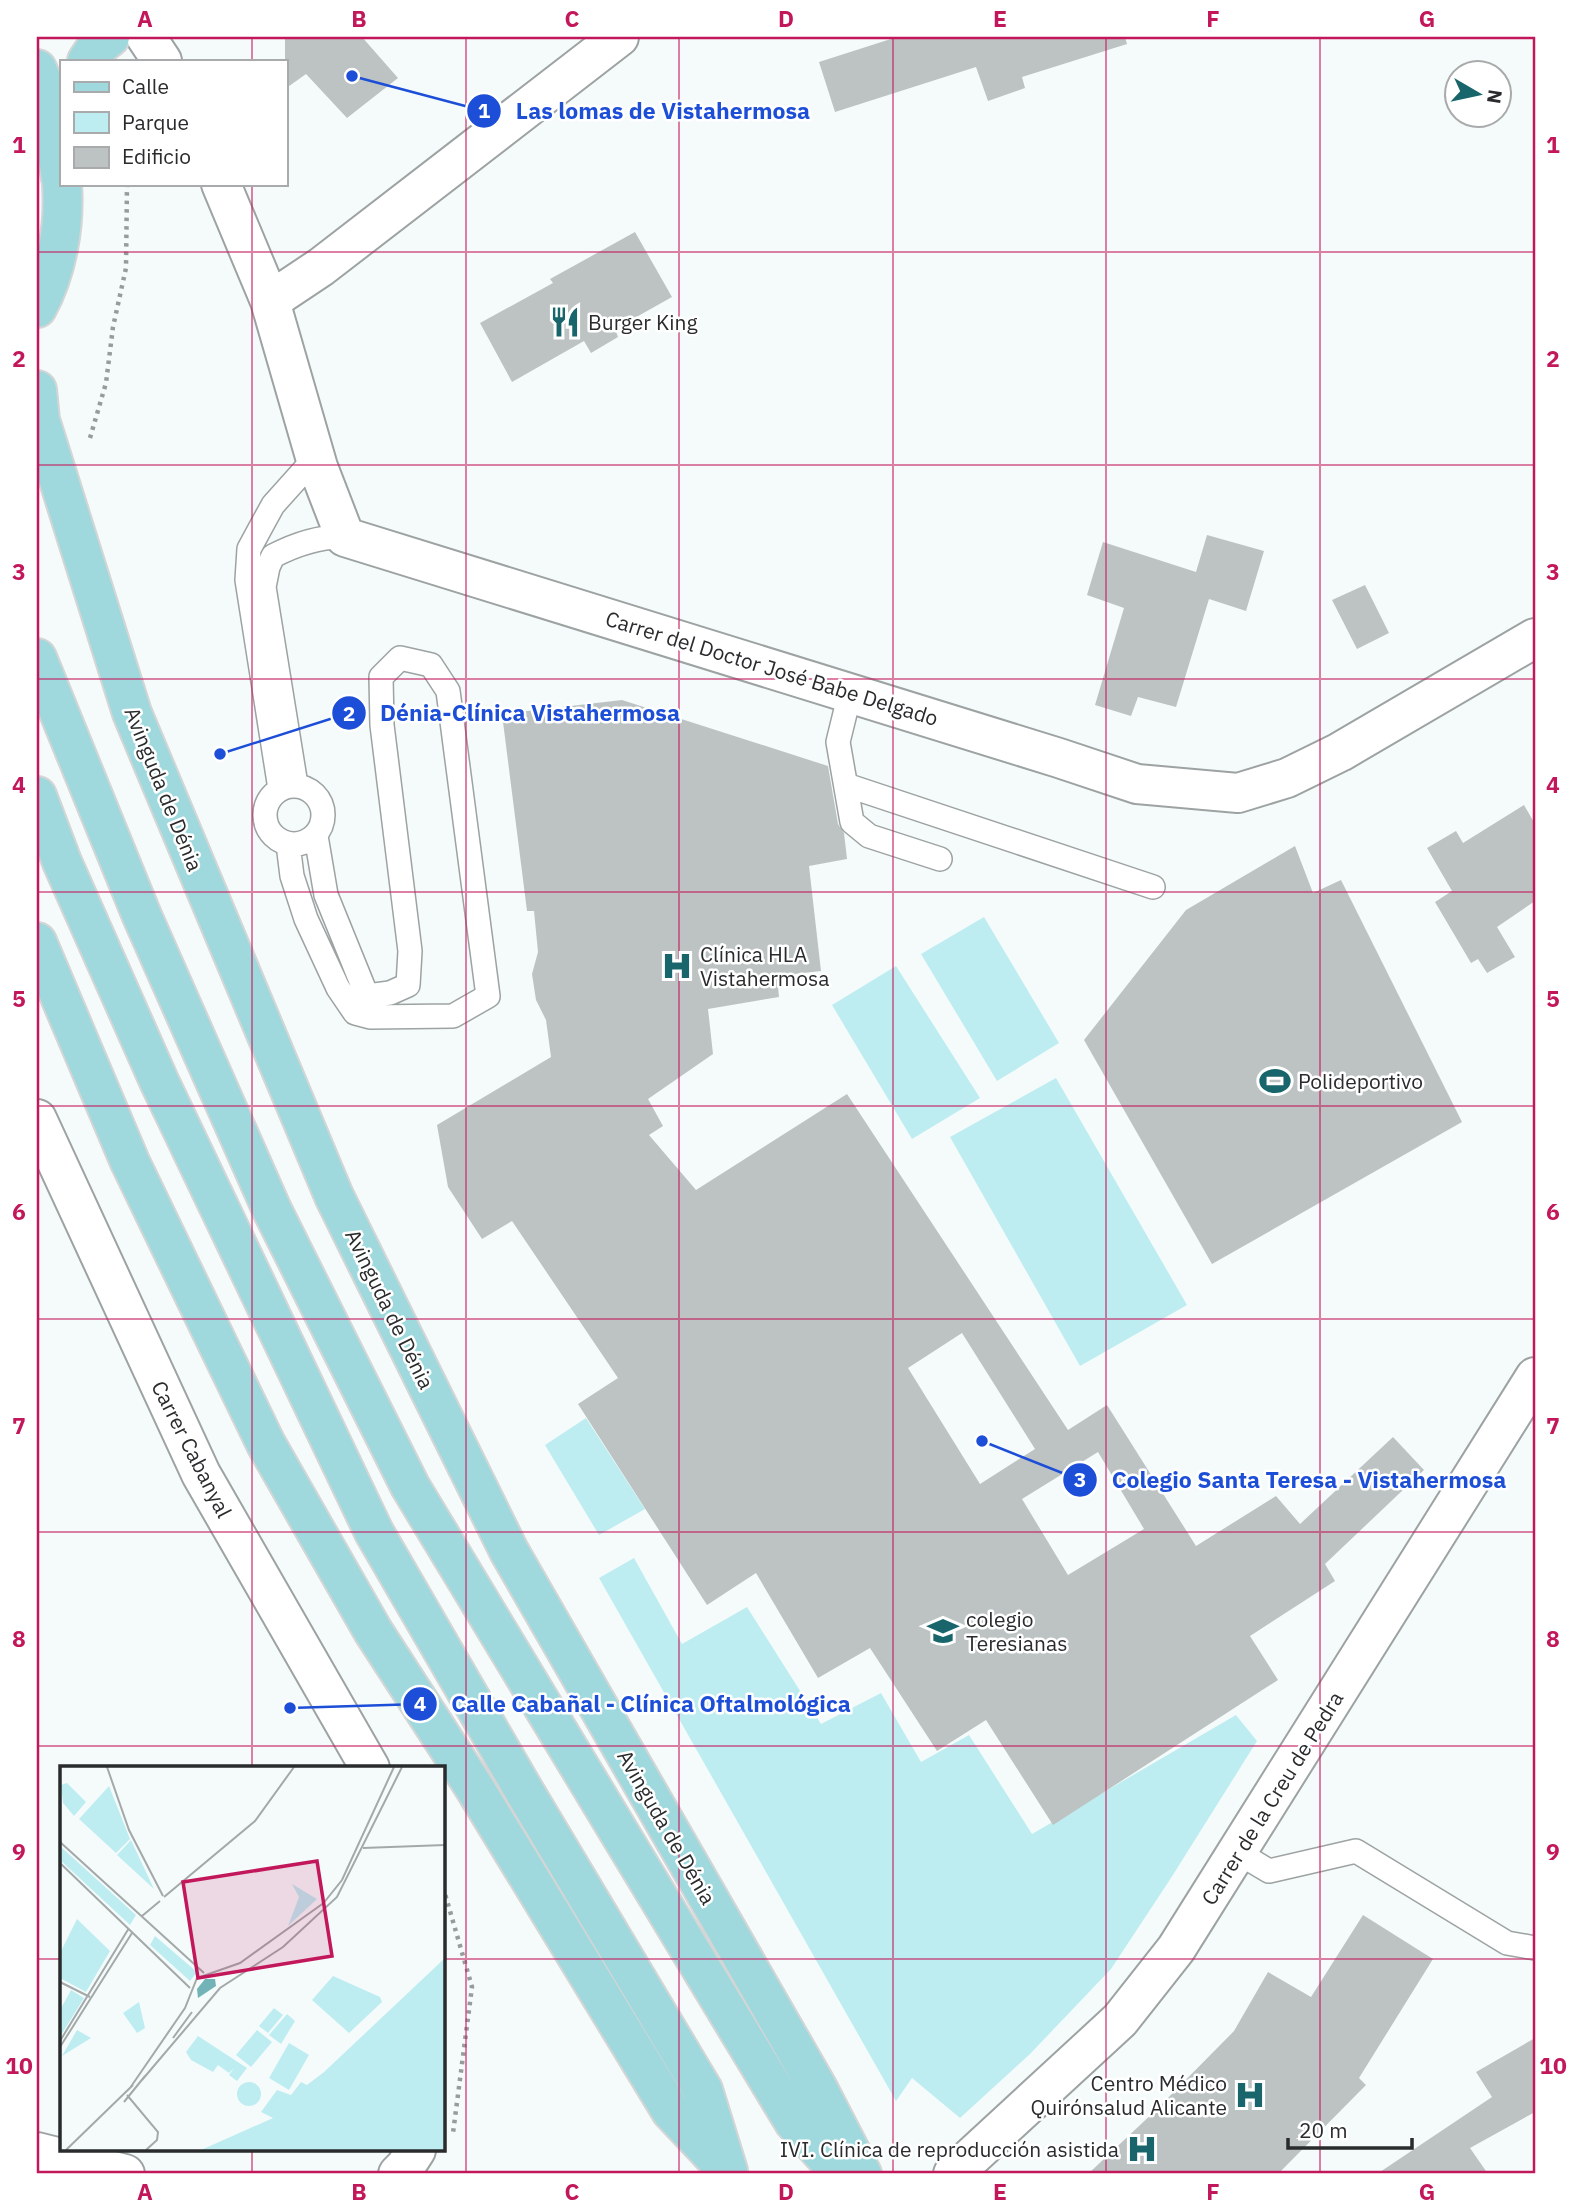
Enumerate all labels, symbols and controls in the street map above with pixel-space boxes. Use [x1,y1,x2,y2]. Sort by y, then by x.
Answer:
text: A [137,3,153,33]
text: B [351,3,367,33]
text: C [565,3,580,33]
text: D [778,3,794,33]
text: E [993,3,1007,33]
text: F [1206,3,1220,33]
text: G [1419,3,1435,33]
legend [60,60,287,186]
north arrow [1442,60,1512,130]
text: Calle [122,72,169,100]
text: N [1482,88,1508,105]
callout: Las lomas de Vistahermosa [467,89,824,133]
text: Las lomas de Vistahermosa [516,95,810,125]
text: 1 [478,96,491,124]
text: Parque [122,108,189,136]
text: 1 [12,129,26,159]
text: 1 [1546,129,1560,159]
text: Edificio [122,142,191,170]
restaurant icon: Burger King [548,305,582,339]
place label: Burger King [588,308,698,336]
text: 2 [12,343,26,373]
text: 2 [1546,343,1560,373]
text: 3 [12,556,26,586]
text: 3 [1546,556,1560,586]
street label: Carrer del Doctor José Babe Delgado [602,604,942,732]
callout: Dénia-Clínica Vistahermosa [331,691,694,735]
text: Dénia-Clínica Vistahermosa [380,697,680,727]
text: 2 [343,699,355,727]
street label: Avinguda de Dénia [118,703,210,875]
text: 4 [12,769,26,799]
text: 4 [1546,769,1560,799]
place label: Clínica HLA Vistahermosa [700,940,829,992]
hospital icon: Clínica HLA Vistahermosa [660,949,694,983]
text: 5 [12,983,26,1013]
text: 5 [1546,983,1560,1013]
sports icon: Polideportivo [1258,1064,1292,1098]
place label: Polideportivo [1298,1067,1423,1095]
text: 6 [12,1196,26,1226]
text: 6 [1546,1196,1560,1226]
street label: Avinguda de Dénia [339,1224,441,1394]
street label: Carrer Cabanyal [145,1376,239,1523]
text: 7 [12,1410,26,1440]
text: 7 [1546,1410,1560,1440]
callout: Colegio Santa Teresa - Vistahermosa [1062,1458,1520,1502]
text: Colegio Santa Teresa - Vistahermosa [1112,1464,1506,1494]
text: 3 [1074,1465,1086,1493]
place label: colegio Teresianas [966,1605,1067,1657]
school or university icon: colegio Teresianas [926,1614,960,1648]
text: 8 [12,1623,26,1653]
text: 8 [1546,1623,1560,1653]
callout: Calle Cabañal - Clínica Oftalmológica [402,1682,865,1726]
street label: Carrer de la Creu de Pedra [1195,1686,1349,1910]
text: Calle Cabañal - Clínica Oftalmológica [451,1688,851,1718]
text: 4 [414,1689,426,1717]
street label: Avinguda de Dénia [611,1744,723,1910]
inset map [60,1766,444,2152]
text: 9 [12,1836,26,1866]
text: 9 [1546,1836,1560,1866]
text: 10 [5,2050,33,2080]
text: 10 [1539,2050,1567,2080]
place label: Centro Médico Quirónsalud Alicante [1031,2069,1227,2121]
hospital icon: Centro Médico Quirónsalud Alicante [1233,2078,1267,2112]
scale bar [1288,2106,1413,2150]
text: 20 m [1299,2116,1348,2144]
hospital icon: IVI. Clínica de reproducción asistida [1125,2132,1159,2166]
place label: IVI. Clínica de reproducción asistida [780,2135,1119,2163]
text: A [137,2176,153,2206]
text: B [351,2176,367,2206]
text: C [565,2176,580,2206]
text: D [778,2176,794,2206]
text: E [993,2176,1007,2206]
text: F [1206,2176,1220,2206]
text: G [1419,2176,1435,2206]

